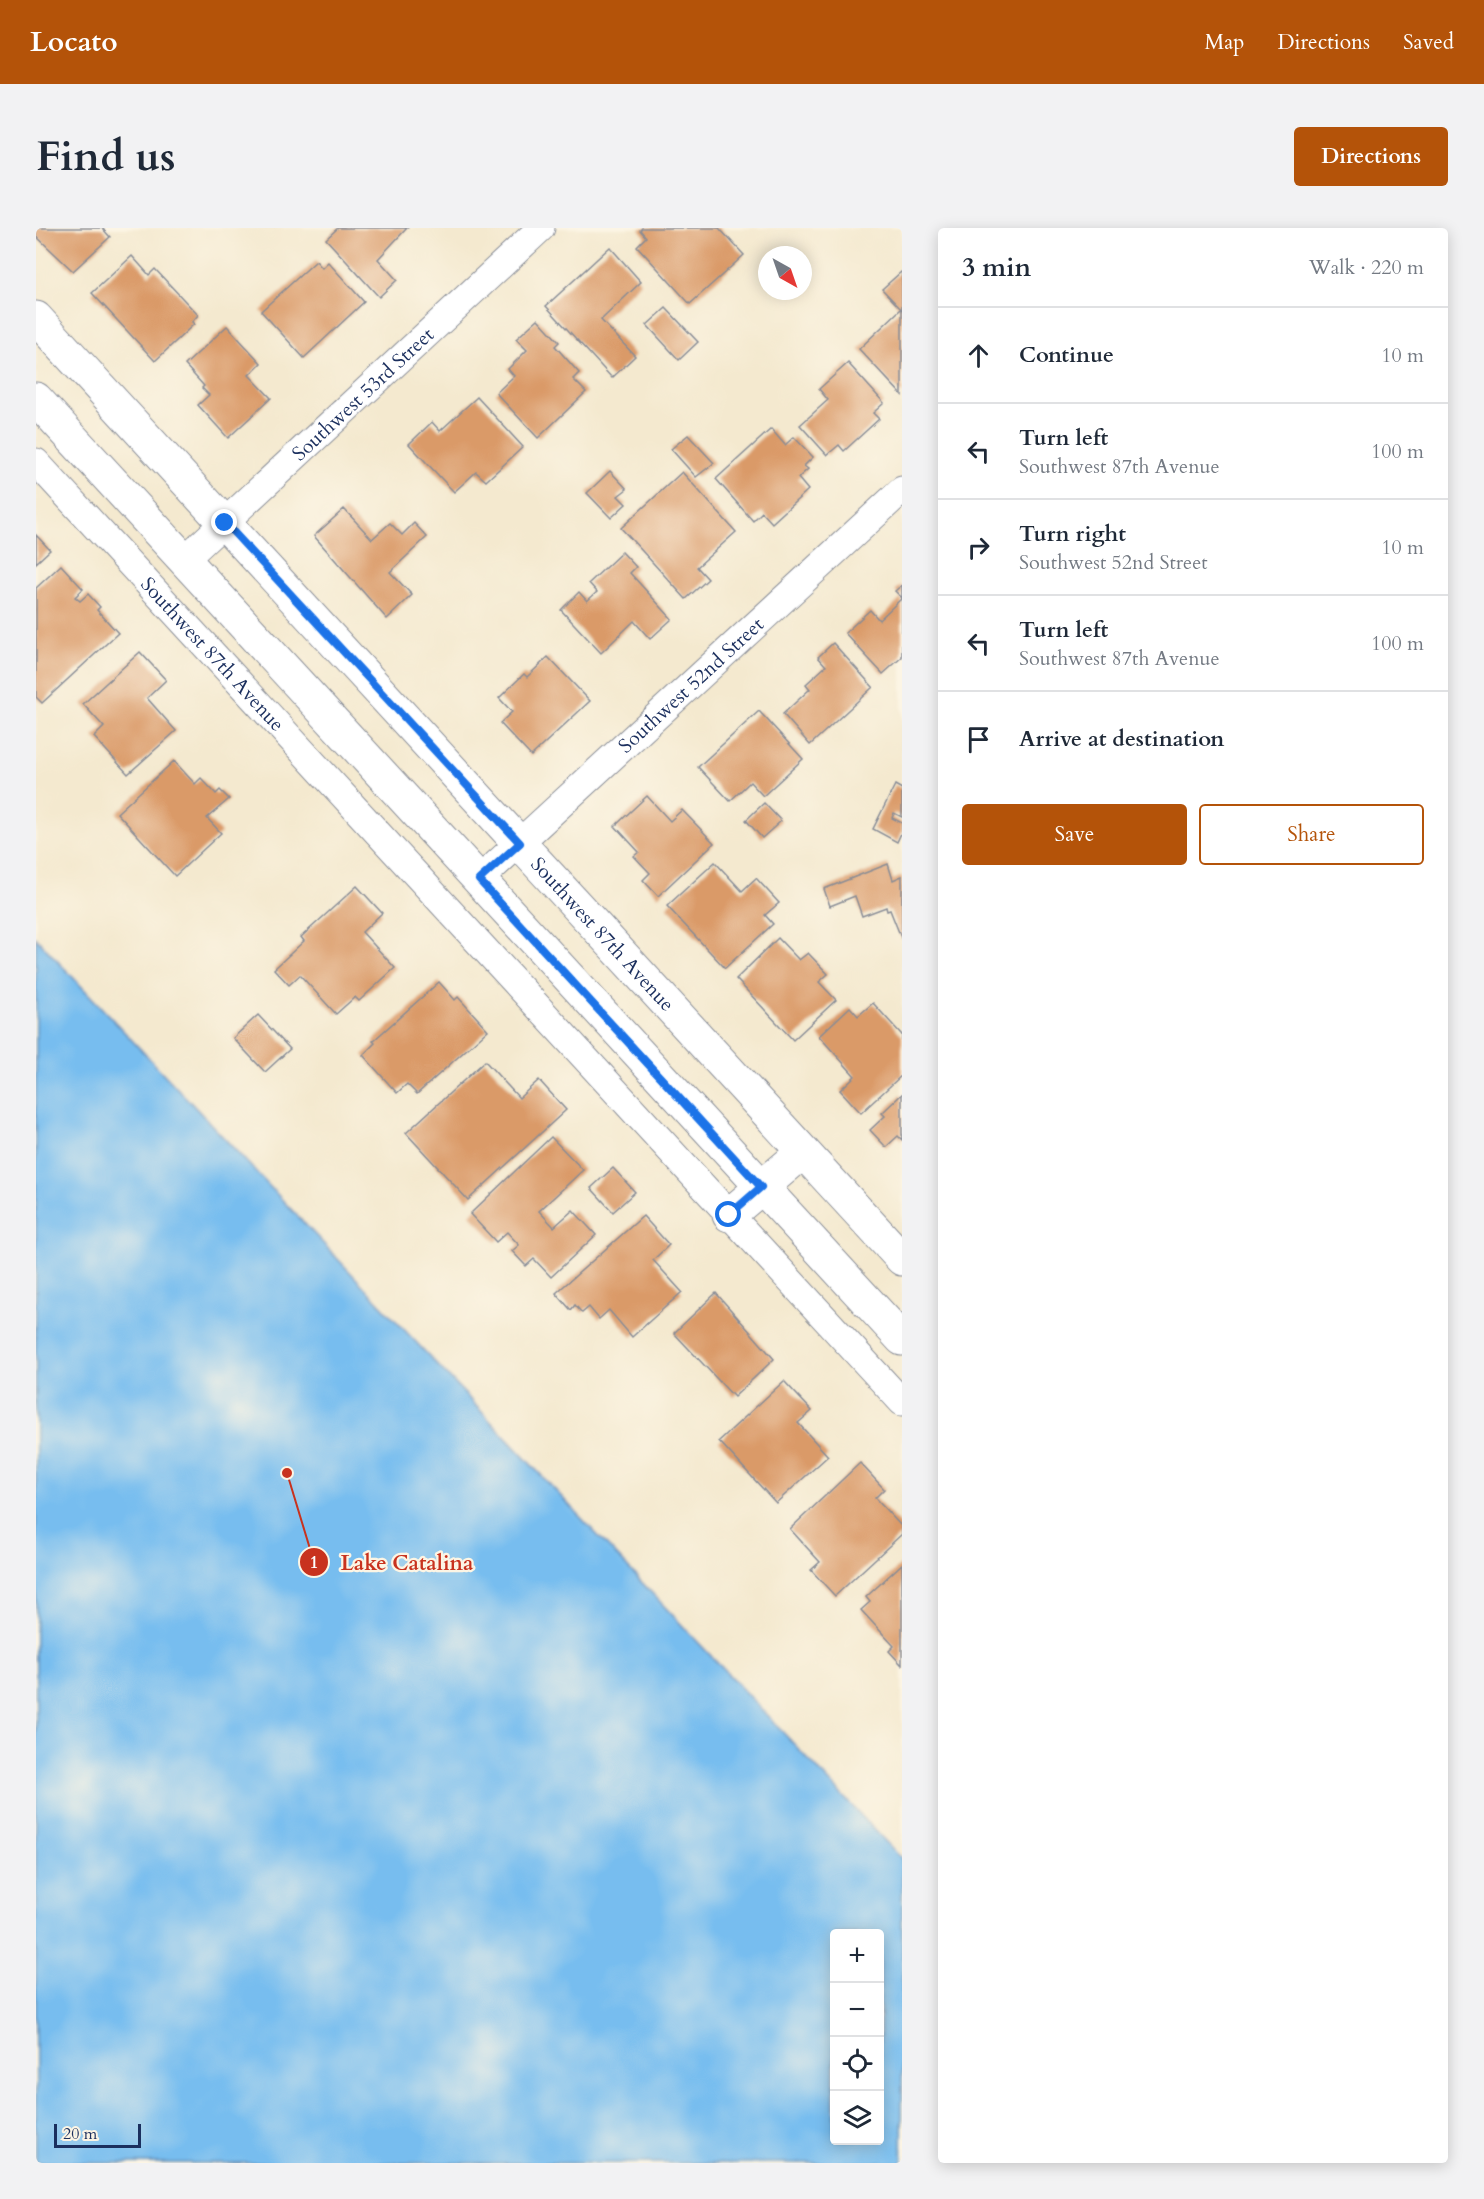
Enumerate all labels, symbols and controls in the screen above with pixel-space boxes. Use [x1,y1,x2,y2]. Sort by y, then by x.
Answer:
text: Locato [30,23,118,61]
text: Map [1204,28,1244,57]
text: Directions [1277,28,1370,57]
text: Saved [1403,28,1454,57]
button: Directions [1294,127,1448,186]
text: Find us [36,128,176,185]
north arrow [758,246,812,300]
text: 3 min [962,250,1031,285]
text: Walk · 220 m [1309,254,1424,281]
street label: Southwest 53rd Street [286,321,440,467]
icon: ahead [962,339,995,372]
text: Continue [1019,340,1114,370]
text: 10 m [1381,342,1424,369]
text: Turn left [1019,423,1108,453]
icon: left [962,435,995,468]
text: 100 m [1371,438,1424,465]
text: Southwest 87th Avenue [1019,453,1220,480]
route end [211,509,237,535]
text: Turn right [1019,519,1126,549]
icon: right [962,531,995,564]
text: 10 m [1381,534,1424,561]
text: Southwest 52nd Street [1019,549,1208,576]
street label: Southwest 87th Avenue [135,571,290,737]
street label: Southwest 52nd Street [613,611,770,759]
text: Turn left [1019,615,1108,645]
icon: left [962,627,995,660]
text: 100 m [1371,630,1424,657]
text: Southwest 87th Avenue [1019,645,1220,672]
icon: arrive [962,723,995,756]
text: Arrive at destination [1019,724,1224,754]
button: Save [962,804,1187,865]
button: Share [1199,804,1424,865]
street label: Southwest 87th Avenue [525,851,680,1017]
route start [715,1201,741,1227]
callout: Lake Catalina [299,1543,486,1582]
text: Lake Catalina [340,1549,474,1578]
text: 1 [309,1550,319,1575]
map controls [830,1929,884,2145]
button: + [830,1929,884,1983]
button: − [830,1983,884,2037]
button: locate [830,2037,884,2091]
button: layers [830,2091,884,2145]
scale bar [54,2121,141,2148]
text: 20 m [63,2123,97,2145]

